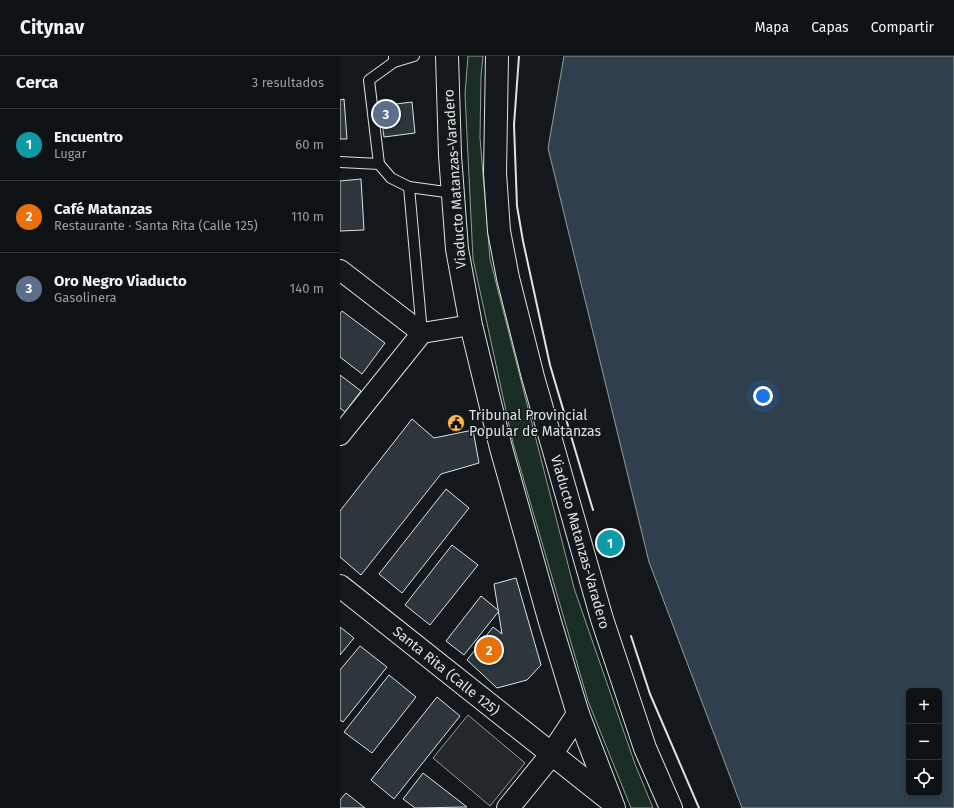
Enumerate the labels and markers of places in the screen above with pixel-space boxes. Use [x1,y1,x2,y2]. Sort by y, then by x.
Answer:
pin: 3 [373,99,399,129]
place label: Tribunal Provincial Popular de Matanzas [469,407,601,440]
public building icon: Tribunal Provincial Popular de Matanzas [446,413,466,433]
pin: 1 [597,528,623,558]
pin: 2 [476,635,502,665]

